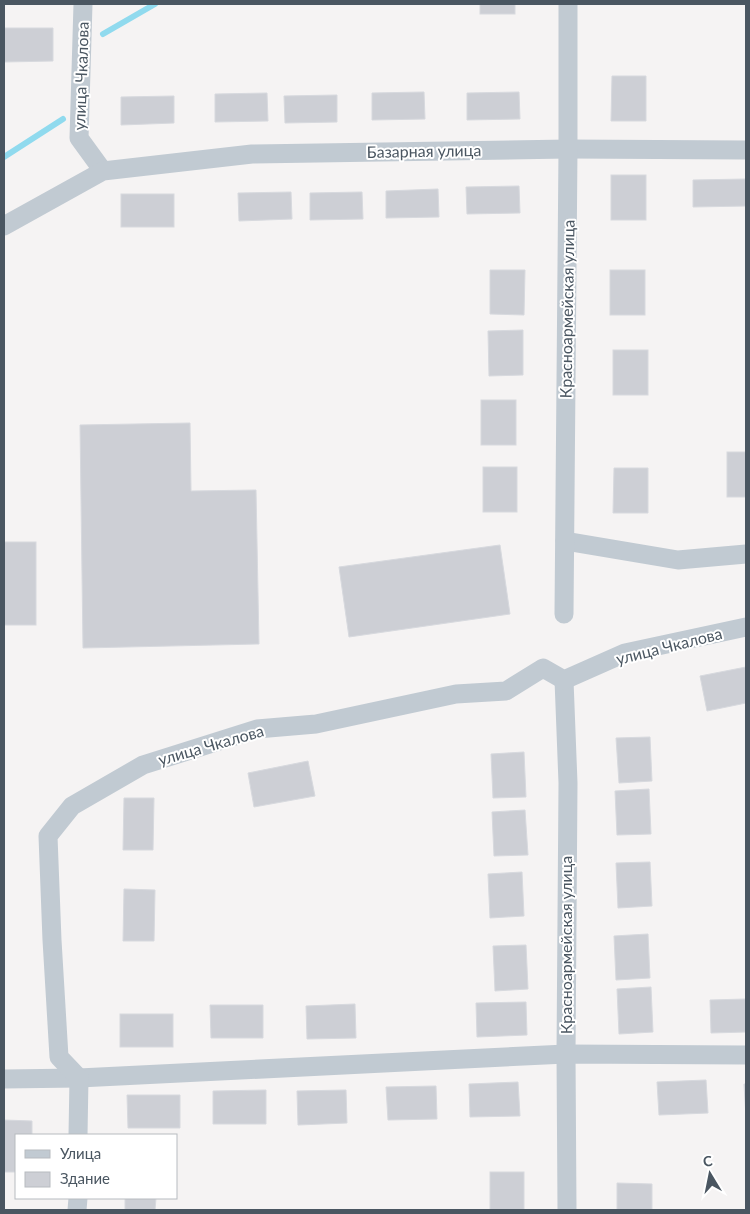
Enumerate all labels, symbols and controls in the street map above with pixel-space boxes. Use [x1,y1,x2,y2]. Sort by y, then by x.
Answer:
street label: улица Чкалова [69,21,92,131]
street label: Базарная улица [367,140,481,161]
street label: Красноармейская улица [555,220,578,398]
street label: улица Чкалова [614,623,724,668]
street label: улица Чкалова [156,720,266,769]
street label: Красноармейская улица [556,856,575,1034]
legend [15,1134,178,1199]
text: Улица [60,1144,101,1162]
north arrow [685,1149,735,1199]
text: С [702,1151,714,1170]
text: Здание [60,1169,110,1187]

